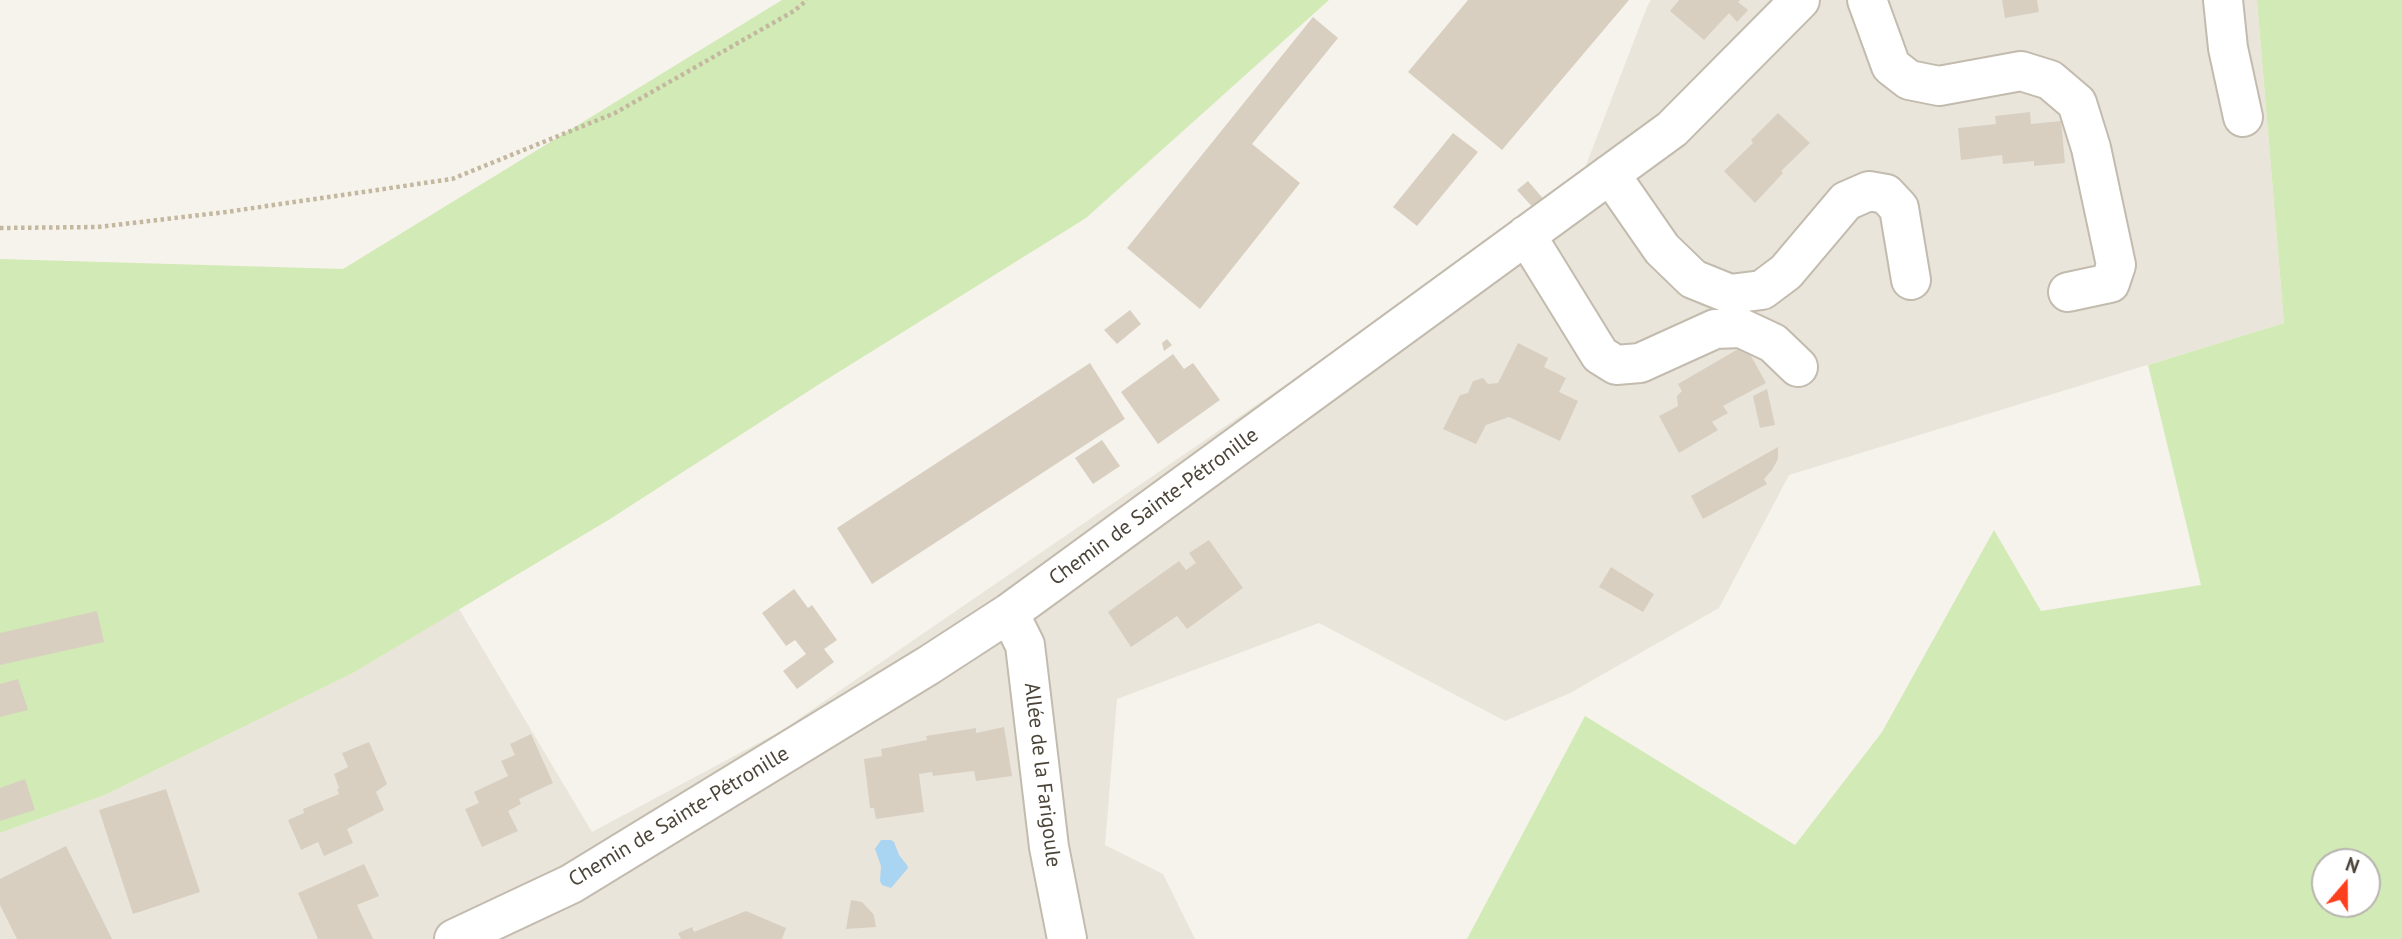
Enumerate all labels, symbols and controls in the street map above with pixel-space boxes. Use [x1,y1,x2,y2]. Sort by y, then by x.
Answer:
street label: Chemin de Sainte-Pétronille [1044,423,1264,591]
street label: Allée de la Farigoule [1018,681,1066,869]
street label: Chemin de Sainte-Pétronille [564,741,794,893]
north arrow [2311,848,2381,918]
text: N [2343,852,2362,879]

